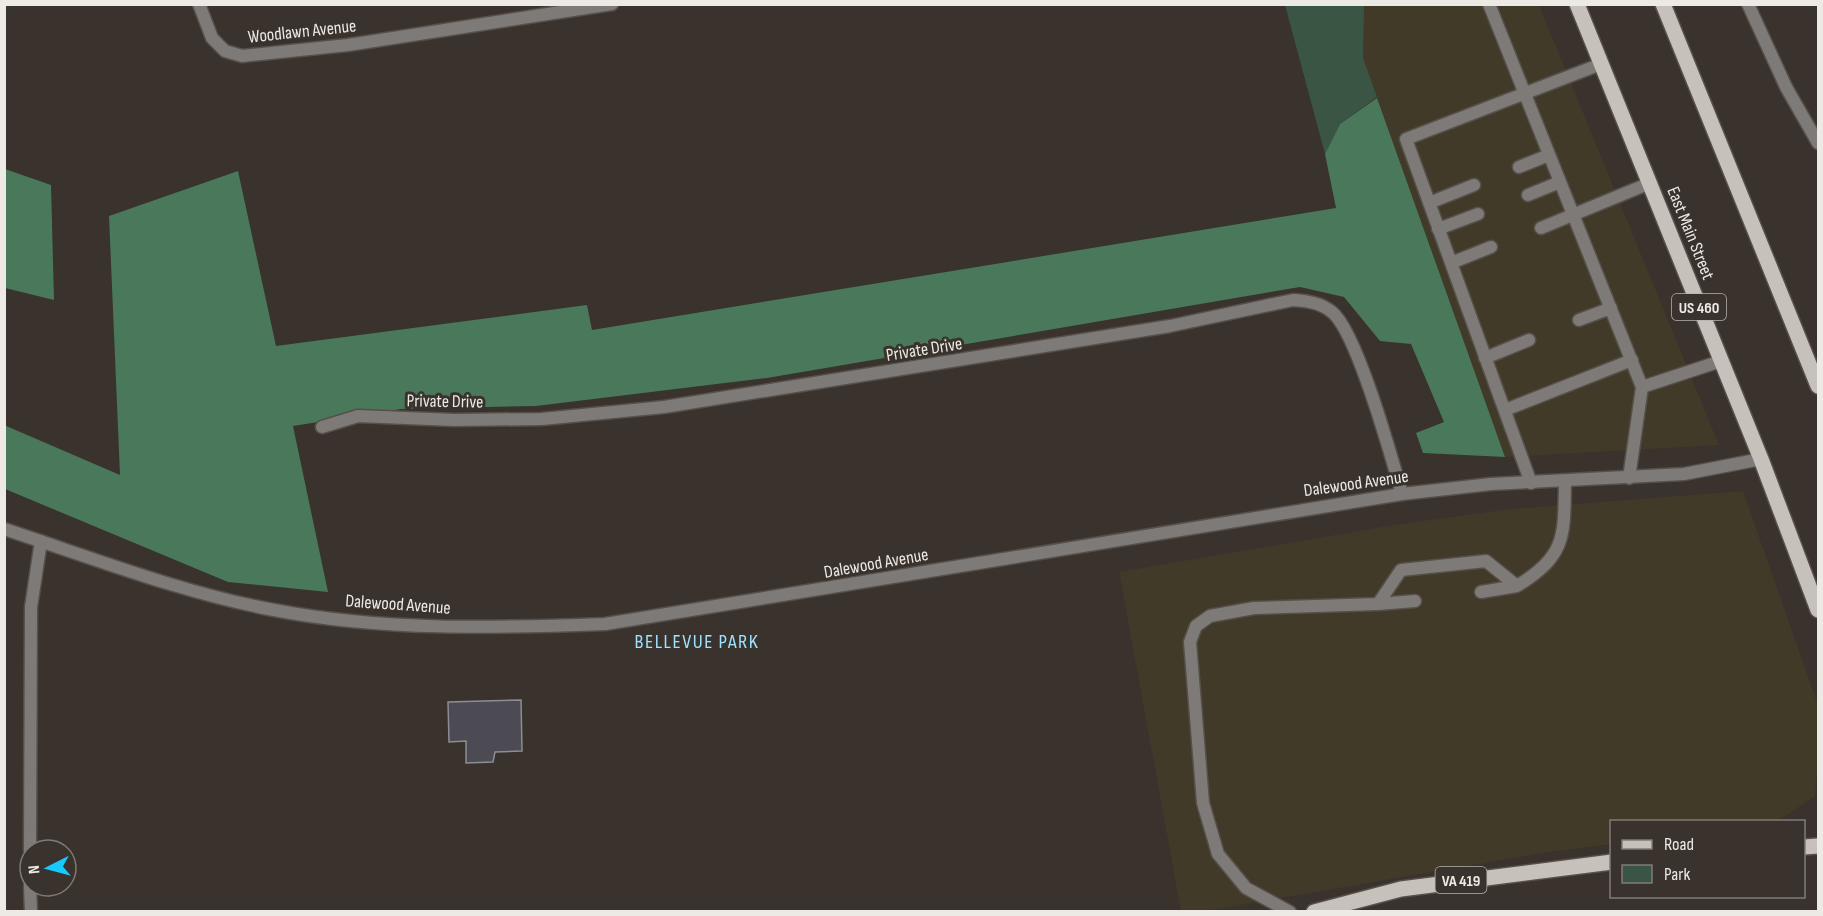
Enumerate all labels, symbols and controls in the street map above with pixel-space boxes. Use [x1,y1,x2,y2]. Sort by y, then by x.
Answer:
street label: Woodlawn Avenue [247,15,357,48]
street label: East Main Street [1662,184,1719,283]
road number: US 460 [1672,294,1726,320]
street label: Private Drive [885,333,964,366]
street label: Private Drive [407,390,483,413]
street label: Dalewood Avenue [1302,466,1410,501]
street label: Dalewood Avenue [822,544,930,583]
street label: Dalewood Avenue [345,590,451,619]
district label: BELLEVUE PARK [635,630,759,654]
legend [1610,820,1805,898]
text: Road [1664,834,1694,855]
north arrow [18,838,78,898]
text: N [25,864,44,875]
text: Park [1664,864,1690,885]
road number: VA 419 [1436,867,1486,893]

